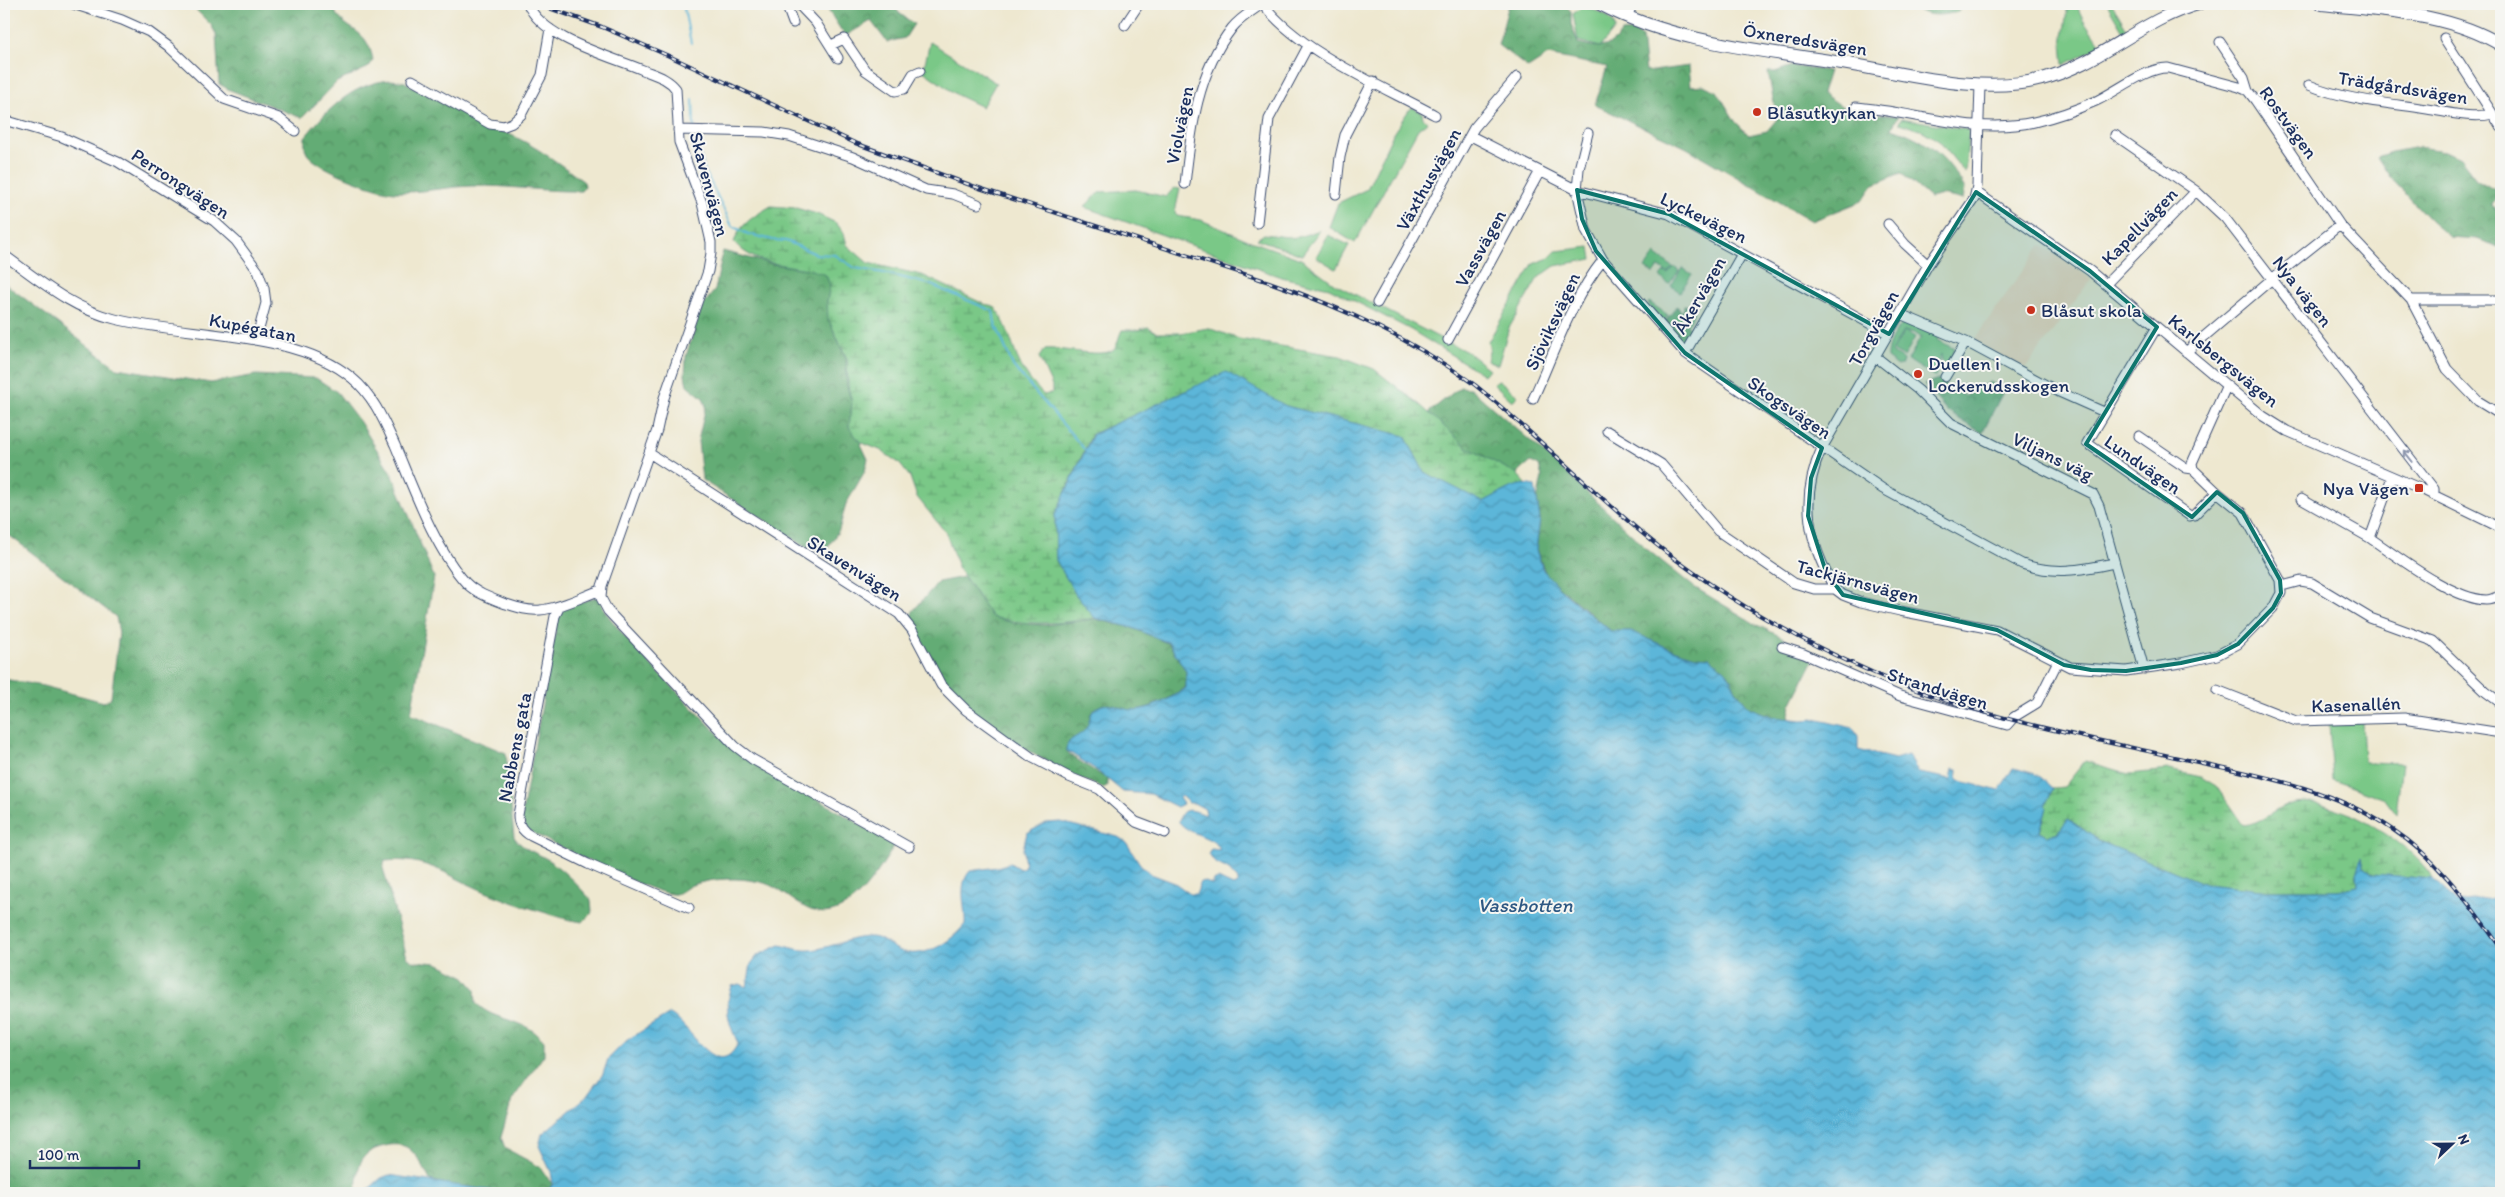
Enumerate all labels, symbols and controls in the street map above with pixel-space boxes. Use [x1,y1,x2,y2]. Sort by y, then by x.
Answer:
street label: Öxneredsvägen [1741,18,1869,61]
street label: Trädgårdsvägen [2336,66,2470,109]
street label: Rostvägen [2255,81,2323,163]
street label: Violvägen [1161,84,1198,166]
place label: Blåsutkyrkan [1767,101,1876,124]
marker: Blåsutkyrkan [1751,106,1763,118]
street label: Växthusvägen [1391,124,1466,235]
street label: Skavenvägen [685,129,735,239]
street label: Perrongvägen [127,143,234,224]
street label: Kapellvägen [2096,182,2183,270]
street label: Lyckevägen [1657,187,1751,248]
street label: Vassvägen [1450,206,1511,291]
street label: Nya vägen [2268,251,2338,332]
street label: Åkervägen [1668,252,1731,338]
street label: Sjöviksvägen [1520,268,1585,374]
street label: Torgvägen [1843,286,1904,370]
place label: Blåsut skola [2041,299,2142,322]
marker: Blåsut skola [2025,304,2037,316]
street label: Kupégatan [207,308,299,347]
street label: Karlsbergsvägen [2164,309,2284,412]
place label: Duellen i Lockerudsskogen [1928,352,2070,397]
marker: Duellen i Lockerudsskogen [1912,368,1924,380]
street label: Skogsvägen [1743,371,1836,444]
street label: Viljans väg [2008,427,2097,486]
street label: Lundvägen [2100,430,2186,499]
one-way arrow [2403,449,2413,463]
place label: Nya Vägen [2323,477,2409,500]
marker: Nya Vägen [2413,482,2425,494]
street label: Skavenvägen [803,530,906,607]
street label: Tackjärnsvägen [1794,554,1922,609]
street label: Strandvägen [1885,662,1991,715]
street label: Nabbens gata [493,690,536,804]
street label: Kasenallén [2311,691,2401,718]
water label: Vassbotten [1478,893,1573,917]
north arrow [2428,1120,2478,1170]
text: N [2454,1132,2473,1147]
scale bar [30,1137,139,1169]
text: 100 m [38,1146,80,1164]

